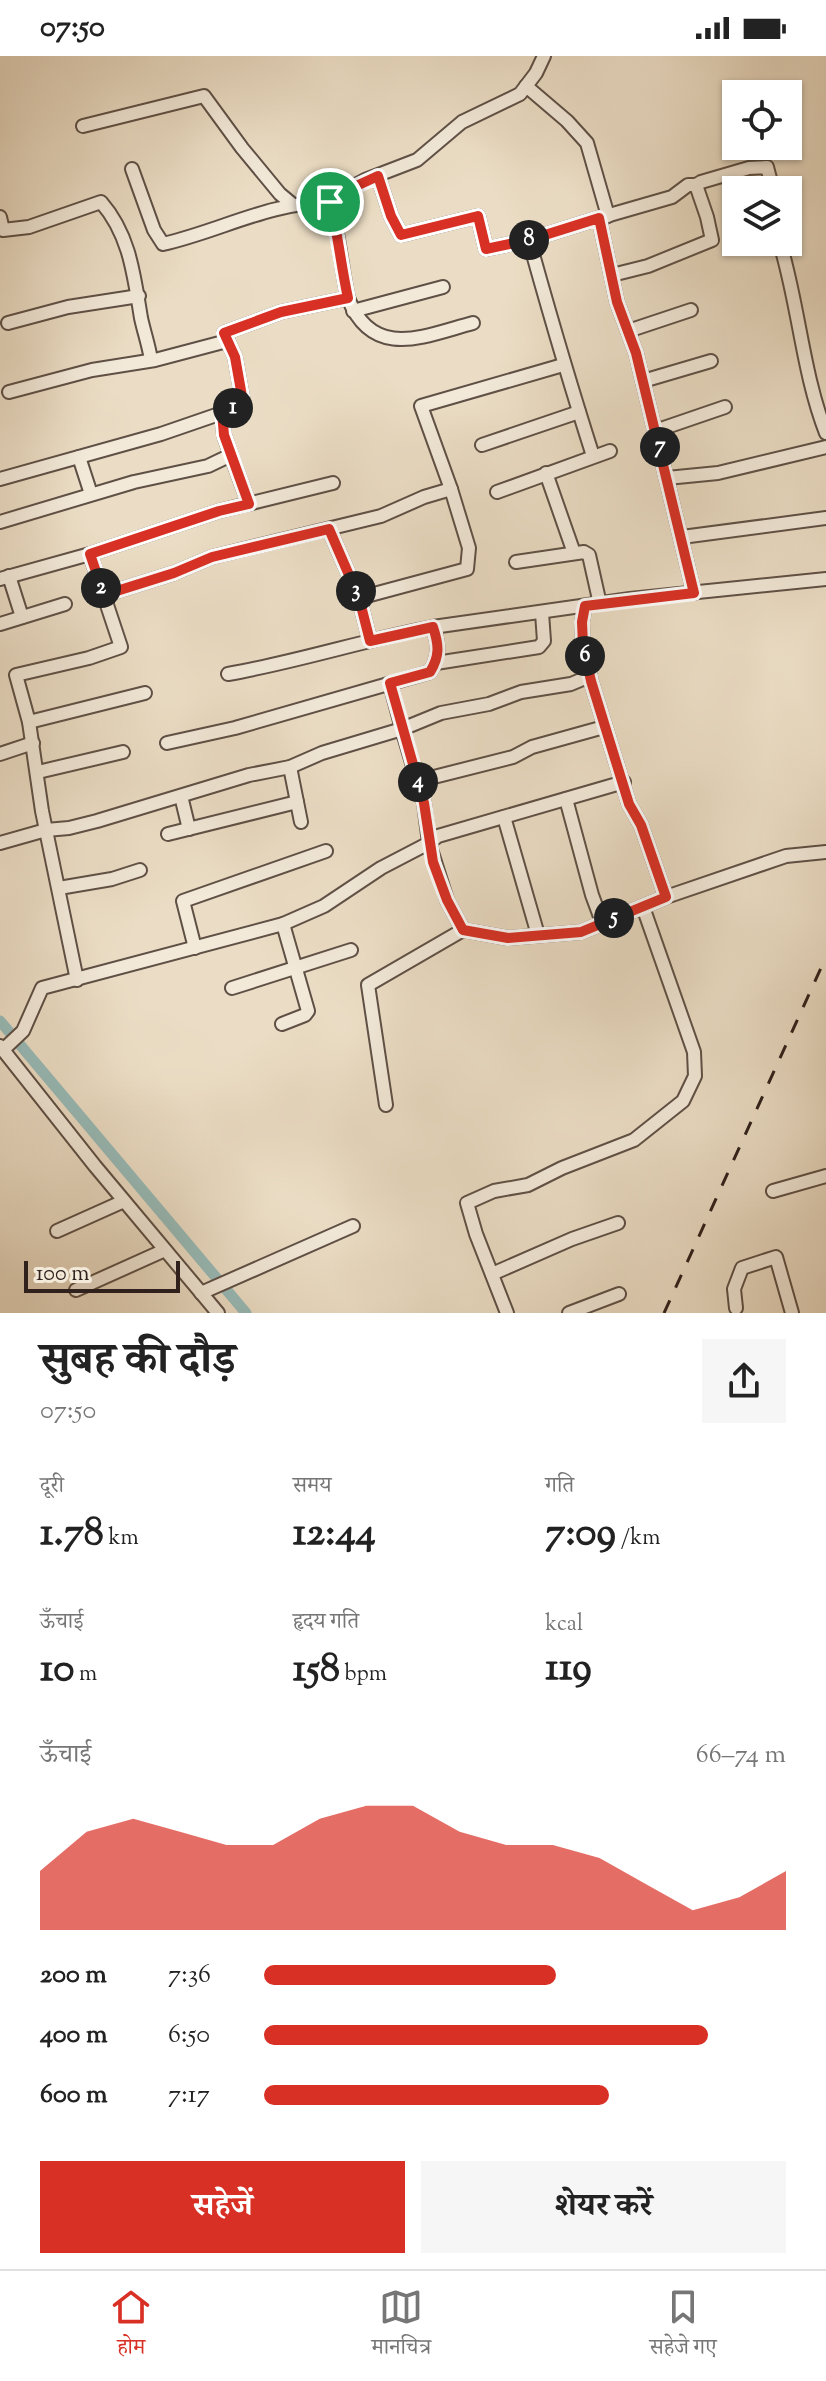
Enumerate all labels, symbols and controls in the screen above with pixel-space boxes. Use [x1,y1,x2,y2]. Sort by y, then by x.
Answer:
text: 07:50 [40,7,105,50]
map controls [722,80,802,256]
button: locate [722,80,802,160]
pin [296,168,364,236]
button: layers [722,176,802,256]
icon: arrive [308,180,352,224]
pin: 8 [509,220,549,260]
text: 8 [523,224,535,256]
pin: 1 [213,388,253,428]
text: 1 [229,392,237,424]
pin: 7 [640,427,680,467]
text: 7 [654,431,666,463]
pin: 2 [81,568,121,608]
pin: 3 [336,571,376,611]
text: 2 [96,572,106,604]
text: 3 [352,575,360,607]
pin: 6 [565,636,605,676]
text: 6 [580,640,590,672]
pin: 4 [398,762,438,802]
text: 4 [412,766,424,798]
pin: 5 [594,898,634,938]
text: 5 [610,902,618,934]
scale bar [24,1257,180,1293]
text: 100 m [36,1259,89,1291]
text: सुबह की दौड़ [40,1331,236,1394]
button: share [702,1339,786,1423]
text: 07:50 [40,1393,96,1430]
text: दूरी [40,1471,64,1503]
text: समय [293,1471,331,1503]
text: गति [545,1471,574,1503]
text: 1.78 [40,1506,104,1563]
text: 12:44 [293,1506,376,1563]
text: 7:09 [545,1506,616,1563]
text: km [104,1523,139,1555]
text: /km [616,1523,660,1555]
text: ऊँचाई [40,1607,83,1639]
text: हृदय गति [293,1607,359,1639]
text: kcal [545,1609,583,1641]
text: 119 [545,1641,592,1698]
text: 10 [40,1642,74,1699]
text: 158 [293,1642,340,1699]
text: m [74,1659,97,1691]
text: bpm [340,1659,387,1691]
text: ऊँचाई [40,1737,91,1774]
text: 66–74 m [696,1737,786,1774]
text: 200 m [40,1957,107,1994]
text: 7:36 [168,1957,211,1994]
text: 400 m [40,2017,107,2054]
text: 6:50 [168,2017,210,2054]
text: 600 m [40,2077,107,2114]
text: 7:17 [168,2077,210,2114]
button: सहेजें [40,2161,405,2253]
button: शेयर करें [421,2161,786,2253]
tab: होम [109,2285,153,2368]
tab: मानचित्र [372,2285,431,2368]
tab: सहेजे गए [650,2285,717,2368]

